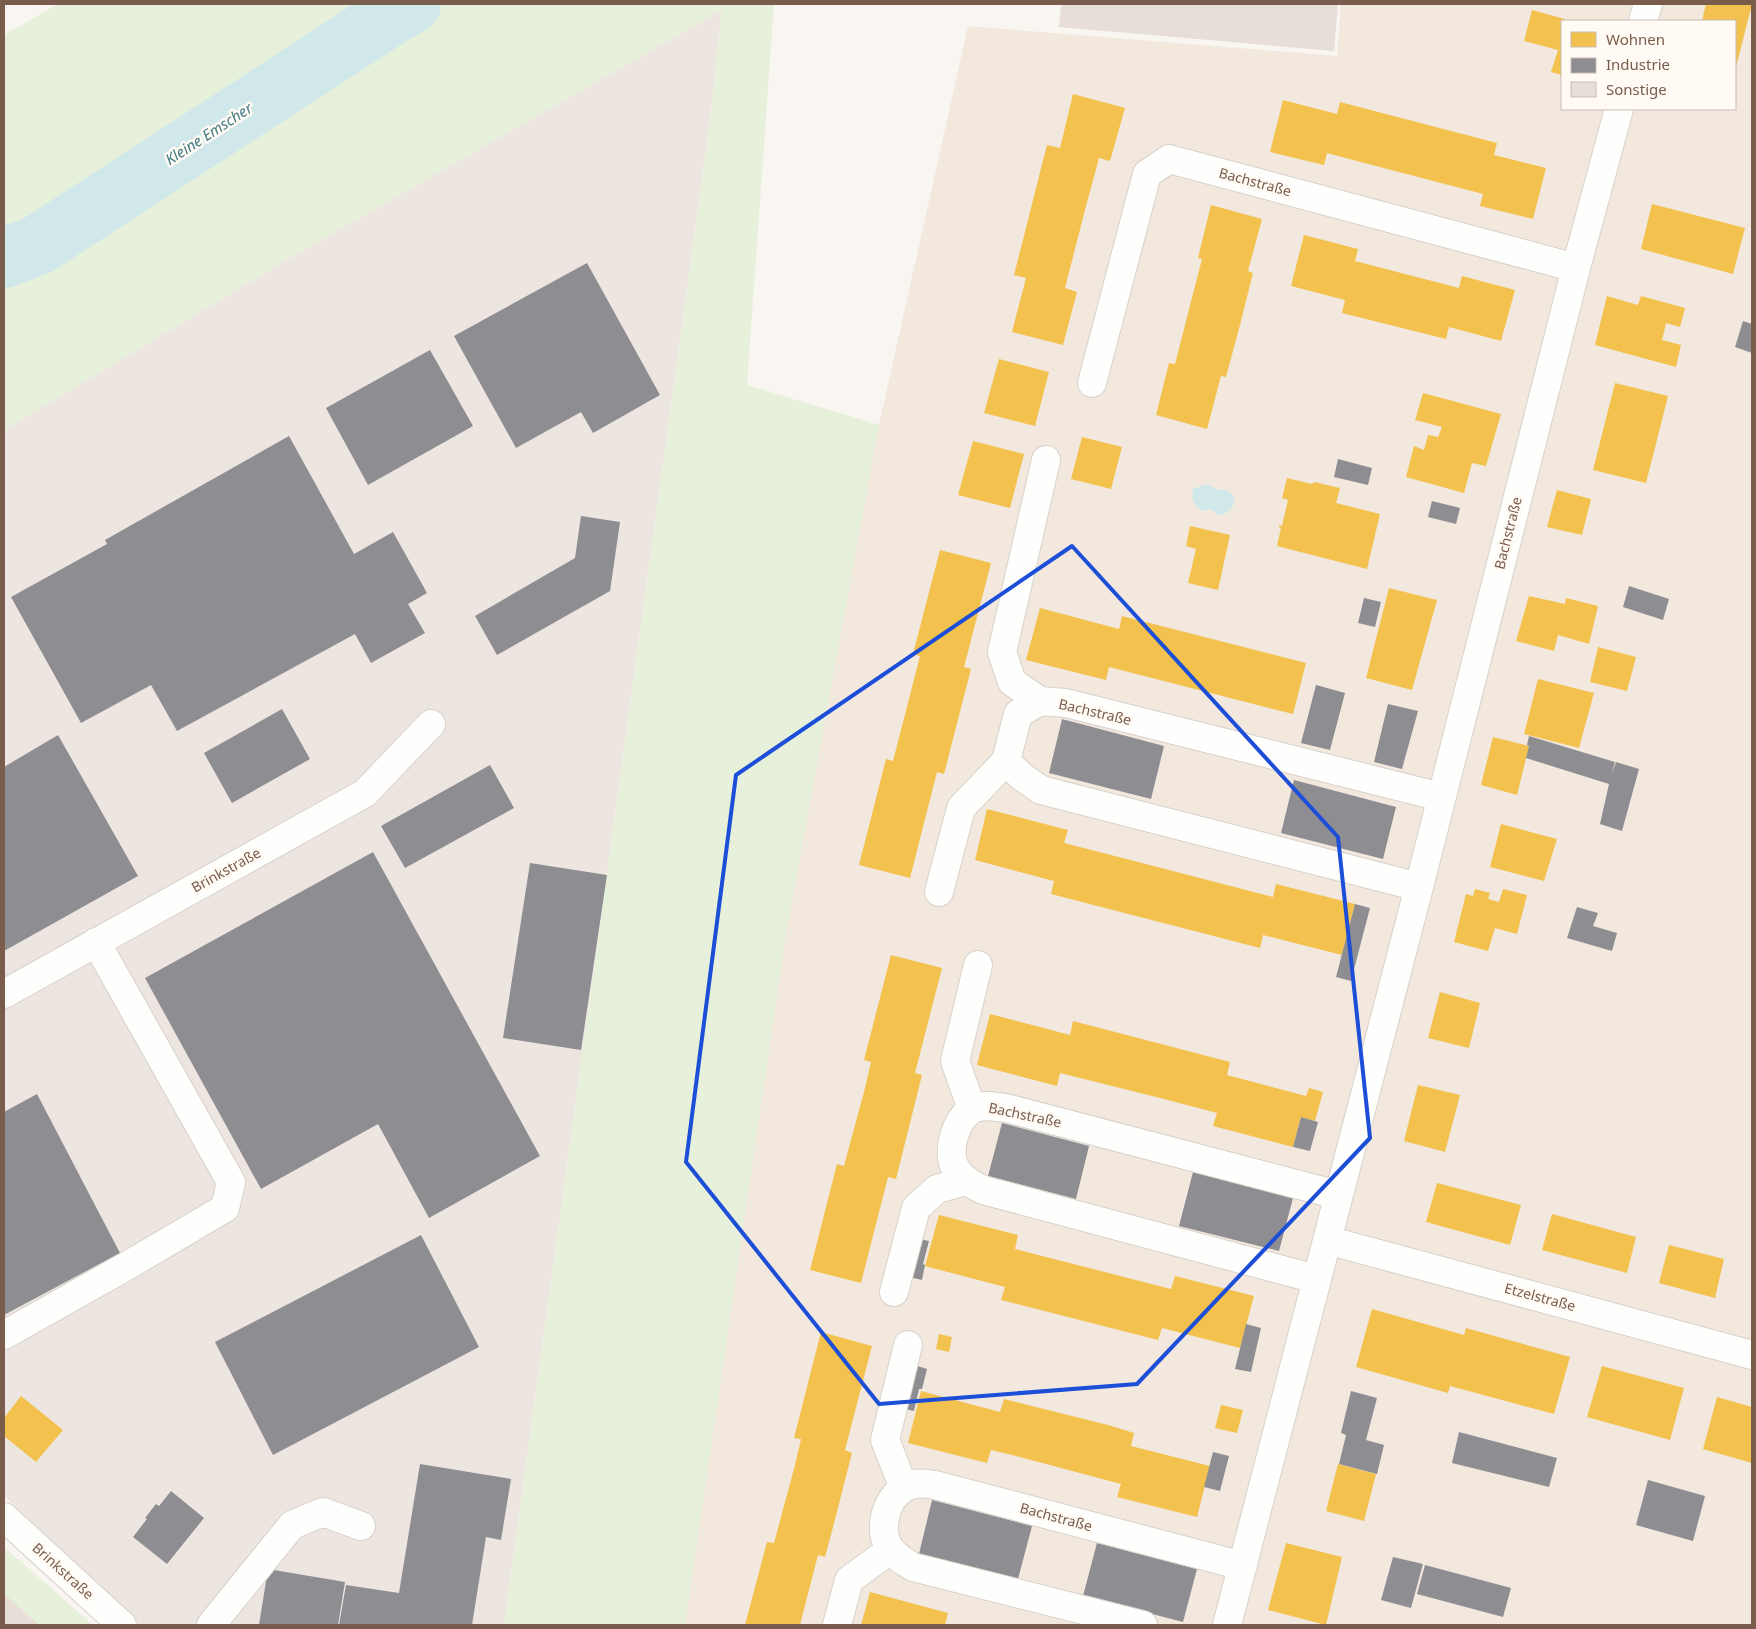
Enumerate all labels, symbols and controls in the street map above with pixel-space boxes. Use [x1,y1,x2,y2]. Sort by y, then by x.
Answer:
legend [1561,20,1736,110]
text: Wohnen [1606,29,1665,49]
text: Industrie [1606,54,1670,74]
text: Sonstige [1606,79,1667,99]
water label: Kleine Emscher [161,97,257,169]
street label: Bachstraße [1217,163,1294,200]
street label: Bachstraße [1489,494,1526,571]
street label: Bachstraße [1057,694,1133,729]
street label: Brinkstraße [188,843,264,896]
street label: Bachstraße [987,1098,1063,1132]
street label: Etzelstraße [1503,1278,1578,1315]
street label: Bachstraße [1018,1498,1095,1535]
street label: Brinkstraße [29,1538,98,1603]

